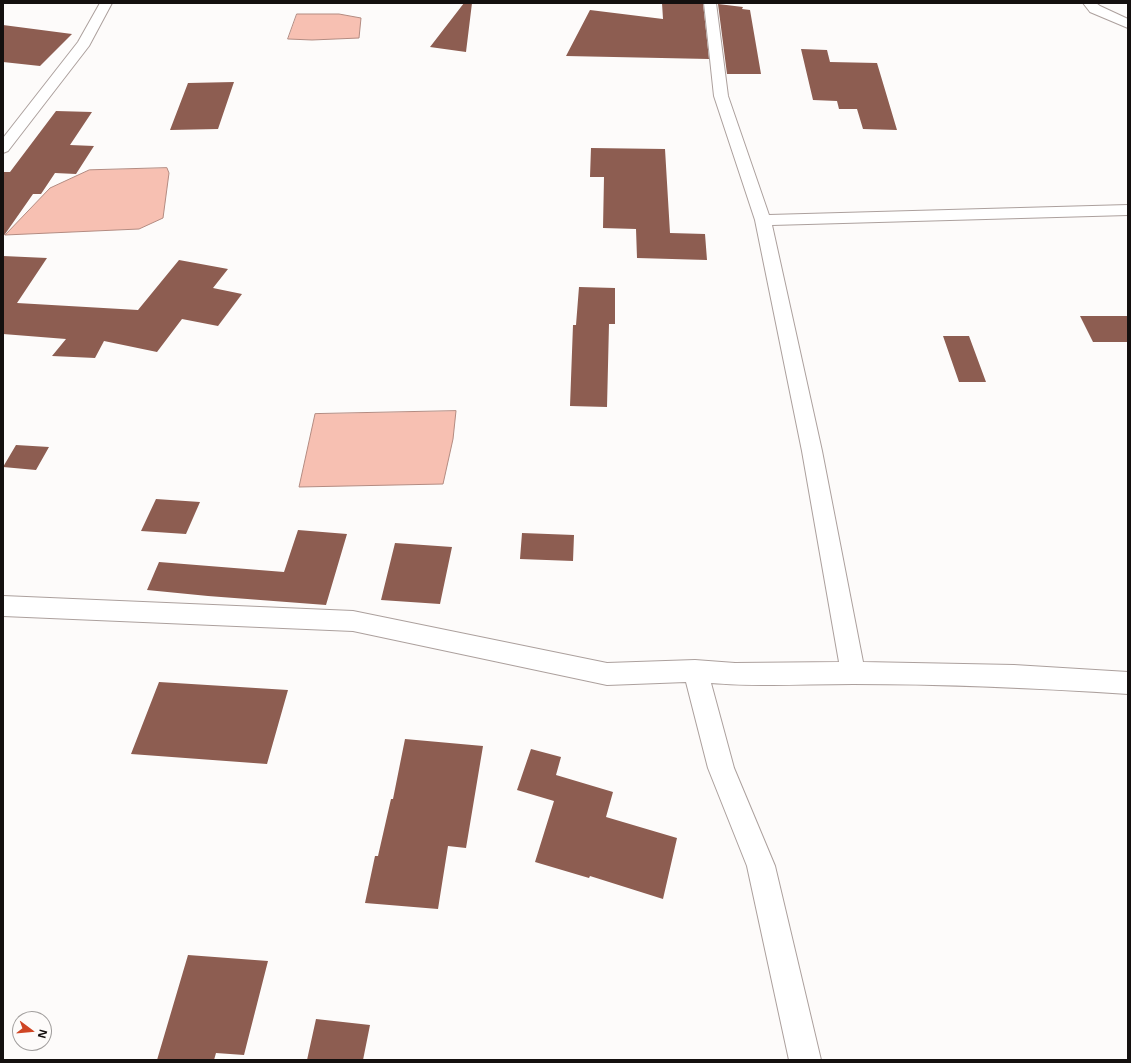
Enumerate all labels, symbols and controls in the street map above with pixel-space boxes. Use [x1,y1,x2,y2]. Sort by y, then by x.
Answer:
north arrow [12,1011,52,1051]
text: N [35,1028,52,1041]

